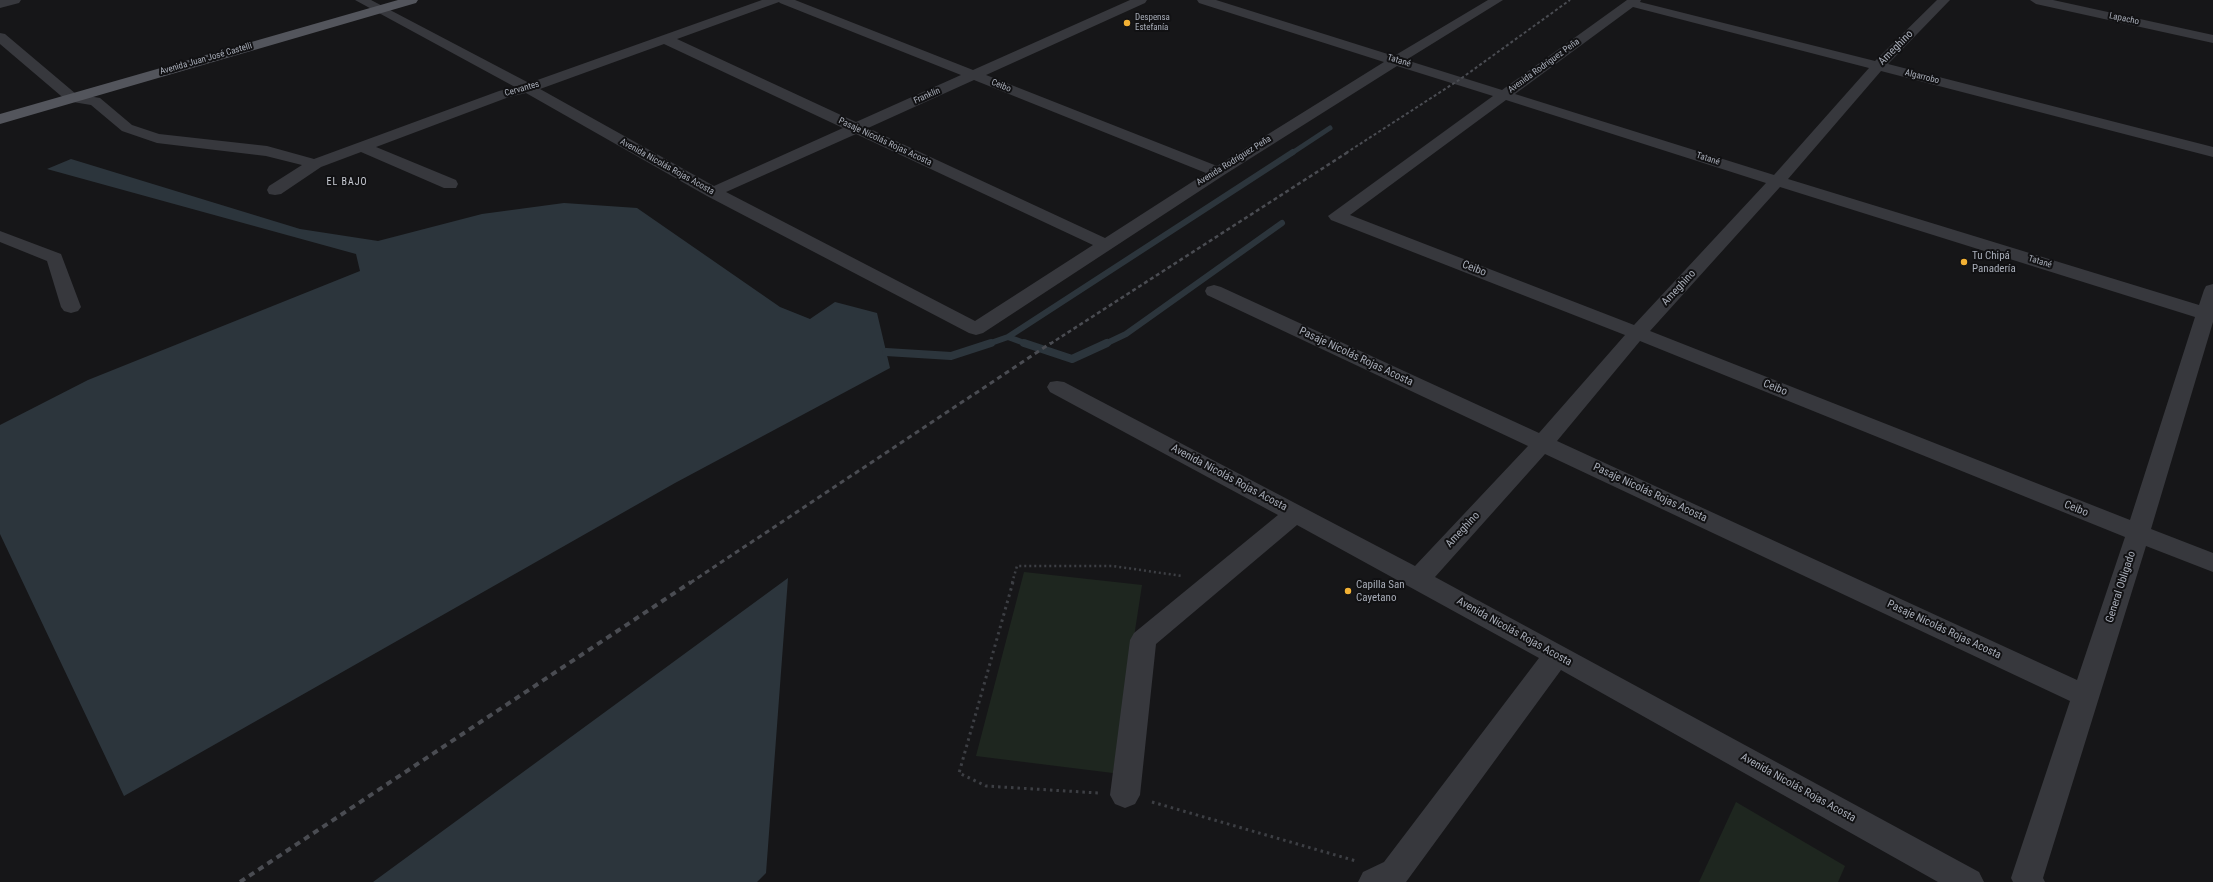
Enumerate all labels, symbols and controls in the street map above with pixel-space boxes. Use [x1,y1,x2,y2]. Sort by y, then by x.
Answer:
street label: Lapacho [2108,11,2140,27]
place label: Despensa Estefanía [1135,13,1170,34]
marker: Despensa Estefanía [1122,18,1132,28]
street label: Ameghino [1876,28,1916,68]
street label: Avenida Rodríguez Peña [1506,36,1582,96]
street label: Avenida Juan José Castelli [159,41,253,77]
street label: Tatané [1386,52,1412,70]
street label: Algarrobo [1904,68,1940,86]
street label: Ceibo [990,77,1012,95]
street label: Cervantes [503,79,541,99]
street label: Franklin [912,85,942,107]
street label: Pasaje Nicolás Rojas Acosta [837,116,933,168]
street label: Avenida Rodríguez Peña [1195,134,1273,188]
street label: Avenida Nicolás Rojas Acosta [618,137,716,197]
street label: Tatané [1695,150,1721,168]
district label: EL BAJO [326,176,368,188]
place label: Tu Chipá Panadería [1972,249,2016,275]
street label: Tatané [2027,253,2053,271]
marker: Tu Chipá Panadería [1959,257,1969,267]
street label: Ceibo [1460,258,1488,280]
street label: Ameghino [1659,267,1699,309]
street label: Pasaje Nicolás Rojas Acosta [1297,325,1415,389]
street label: Ceibo [1761,377,1789,399]
street label: Avenida Nicolás Rojas Acosta [1169,442,1289,514]
street label: Pasaje Nicolás Rojas Acosta [1591,461,1709,525]
street label: Ceibo [2062,498,2090,520]
street label: Ameghino [1443,509,1483,551]
street label: General Obligado [2103,550,2139,624]
place label: Capilla San Cayetano [1356,578,1405,604]
marker: Capilla San Cayetano [1343,586,1353,596]
street label: Avenida Nicolás Rojas Acosta [1454,595,1574,669]
street label: Pasaje Nicolás Rojas Acosta [1885,598,2003,662]
street label: Avenida Nicolás Rojas Acosta [1738,751,1858,825]

